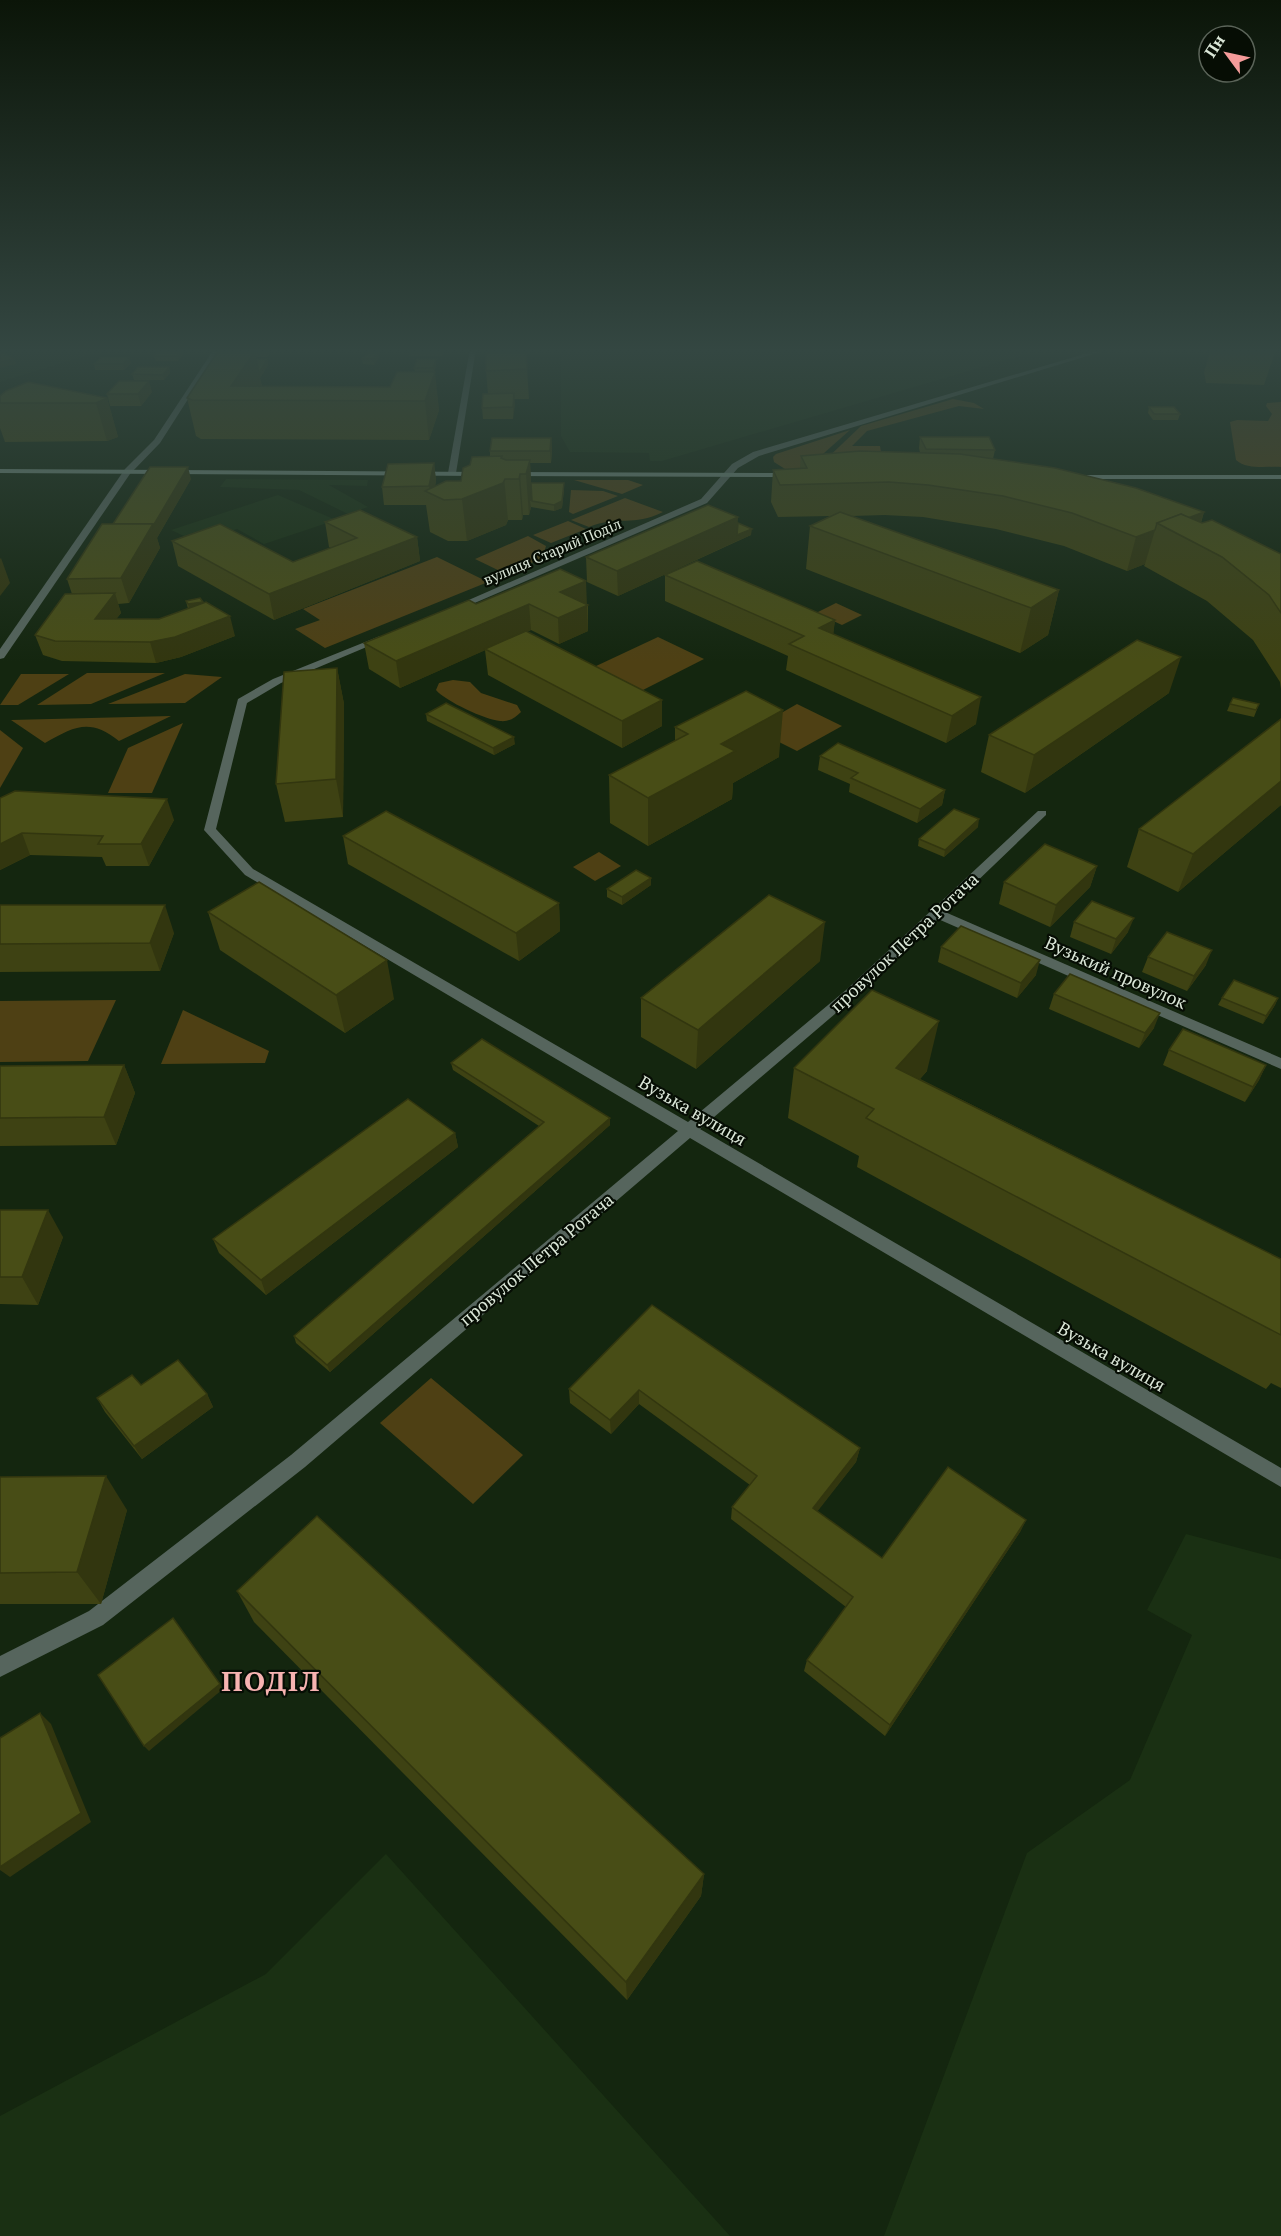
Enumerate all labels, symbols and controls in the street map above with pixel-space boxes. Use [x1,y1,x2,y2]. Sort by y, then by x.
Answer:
north arrow [1197,24,1257,84]
text: Пн [1199,30,1230,61]
street label: вулиця Старий Поділ [480,513,624,589]
street label: провулок Петра Ротача [825,867,983,1017]
street label: Вузький провулок [1041,930,1191,1014]
street label: Вузька вулиця [635,1069,751,1151]
street label: провулок Петра Ротача [454,1187,618,1331]
street label: Вузька вулиця [1054,1315,1170,1397]
district label: ПОДІЛ [221,1662,321,1699]

